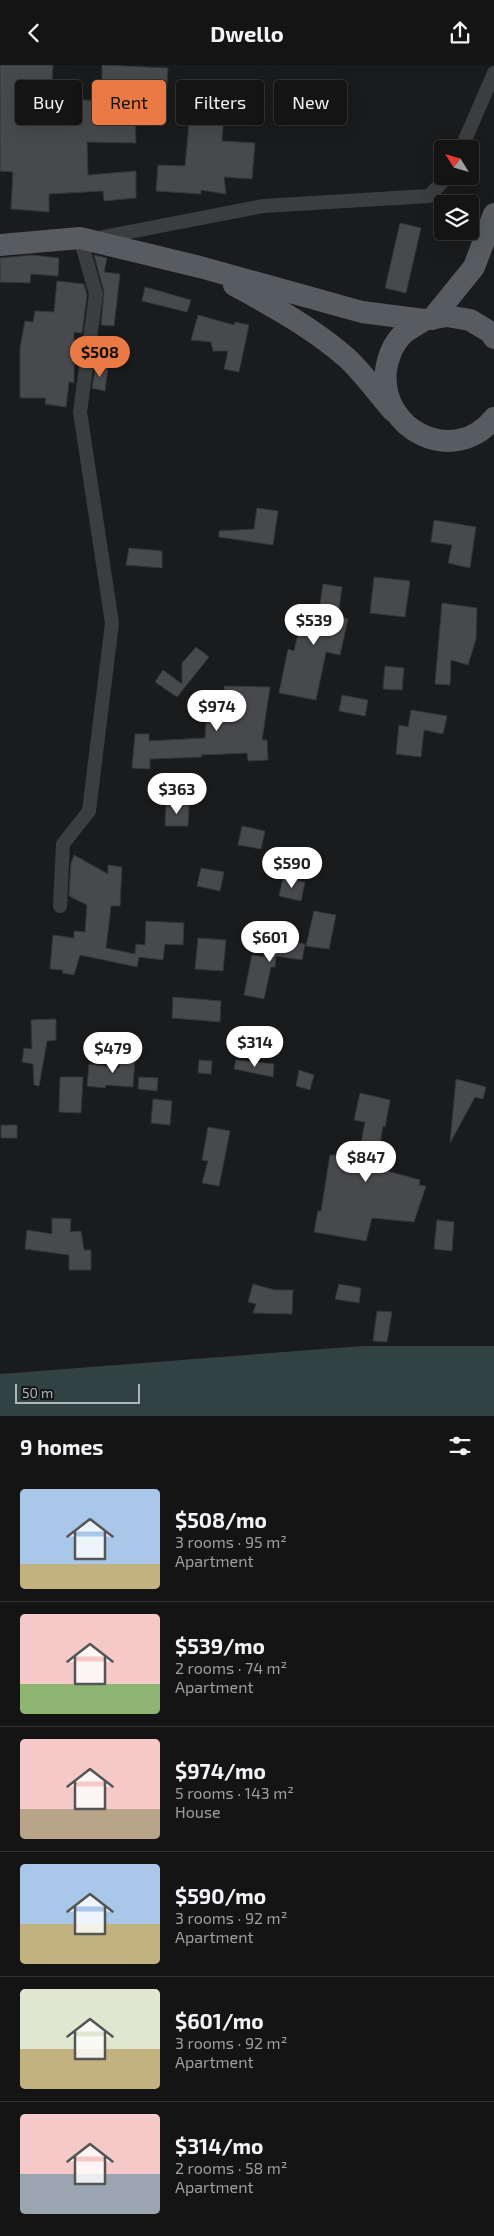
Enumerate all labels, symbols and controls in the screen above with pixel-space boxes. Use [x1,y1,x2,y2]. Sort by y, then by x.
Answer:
icon: back [20,19,48,47]
icon: share [446,19,474,47]
text: Dwello [210,20,284,46]
chip: Buy [15,80,82,125]
chip: Rent [92,80,166,125]
chip: Filters [176,80,264,125]
chip: New [274,80,347,125]
north arrow [434,140,479,185]
map controls [434,140,479,240]
button: layers [434,195,479,240]
pin: $508 [70,335,130,378]
text: $508 [81,342,119,361]
pin: $539 [284,603,344,646]
text: $539 [296,610,332,629]
pin: $974 [187,689,247,732]
text: $974 [198,696,236,715]
pin: $363 [147,773,207,815]
text: $363 [159,779,195,798]
pin: $590 [262,847,322,889]
text: $590 [273,853,311,872]
pin: $601 [240,921,300,963]
text: $601 [252,927,288,946]
pin: $314 [225,1025,285,1068]
pin: $479 [83,1031,143,1074]
text: $314 [237,1032,273,1051]
text: $479 [94,1038,132,1057]
pin: $847 [336,1141,396,1183]
text: $847 [347,1147,385,1166]
scale bar [15,1381,140,1404]
text: 50 m [22,1384,53,1401]
icon: filters [446,1432,474,1460]
text: 9 homes [20,1434,103,1459]
text: $508/mo [175,1507,267,1532]
icon: home [60,1509,120,1569]
text: 3 rooms · 95 m² [175,1532,287,1551]
text: Apartment [175,1551,254,1570]
text: $539/mo [175,1633,265,1658]
icon: home [60,1634,120,1694]
text: 2 rooms · 74 m² [175,1658,287,1677]
text: Apartment [175,1677,254,1696]
text: $974/mo [175,1758,266,1783]
icon: home [60,1759,120,1819]
text: 5 rooms · 143 m² [175,1783,294,1802]
text: House [175,1802,221,1821]
text: $590/mo [175,1883,266,1908]
icon: home [60,1884,120,1944]
text: 3 rooms · 92 m² [175,1908,287,1927]
text: Apartment [175,1927,254,1946]
text: $601/mo [175,2008,264,2033]
icon: home [60,2009,120,2069]
text: 3 rooms · 92 m² [175,2033,287,2052]
text: Apartment [175,2052,254,2071]
text: $314/mo [175,2133,263,2158]
icon: home [60,2134,120,2194]
text: 2 rooms · 58 m² [175,2158,288,2177]
text: Apartment [175,2177,254,2196]

